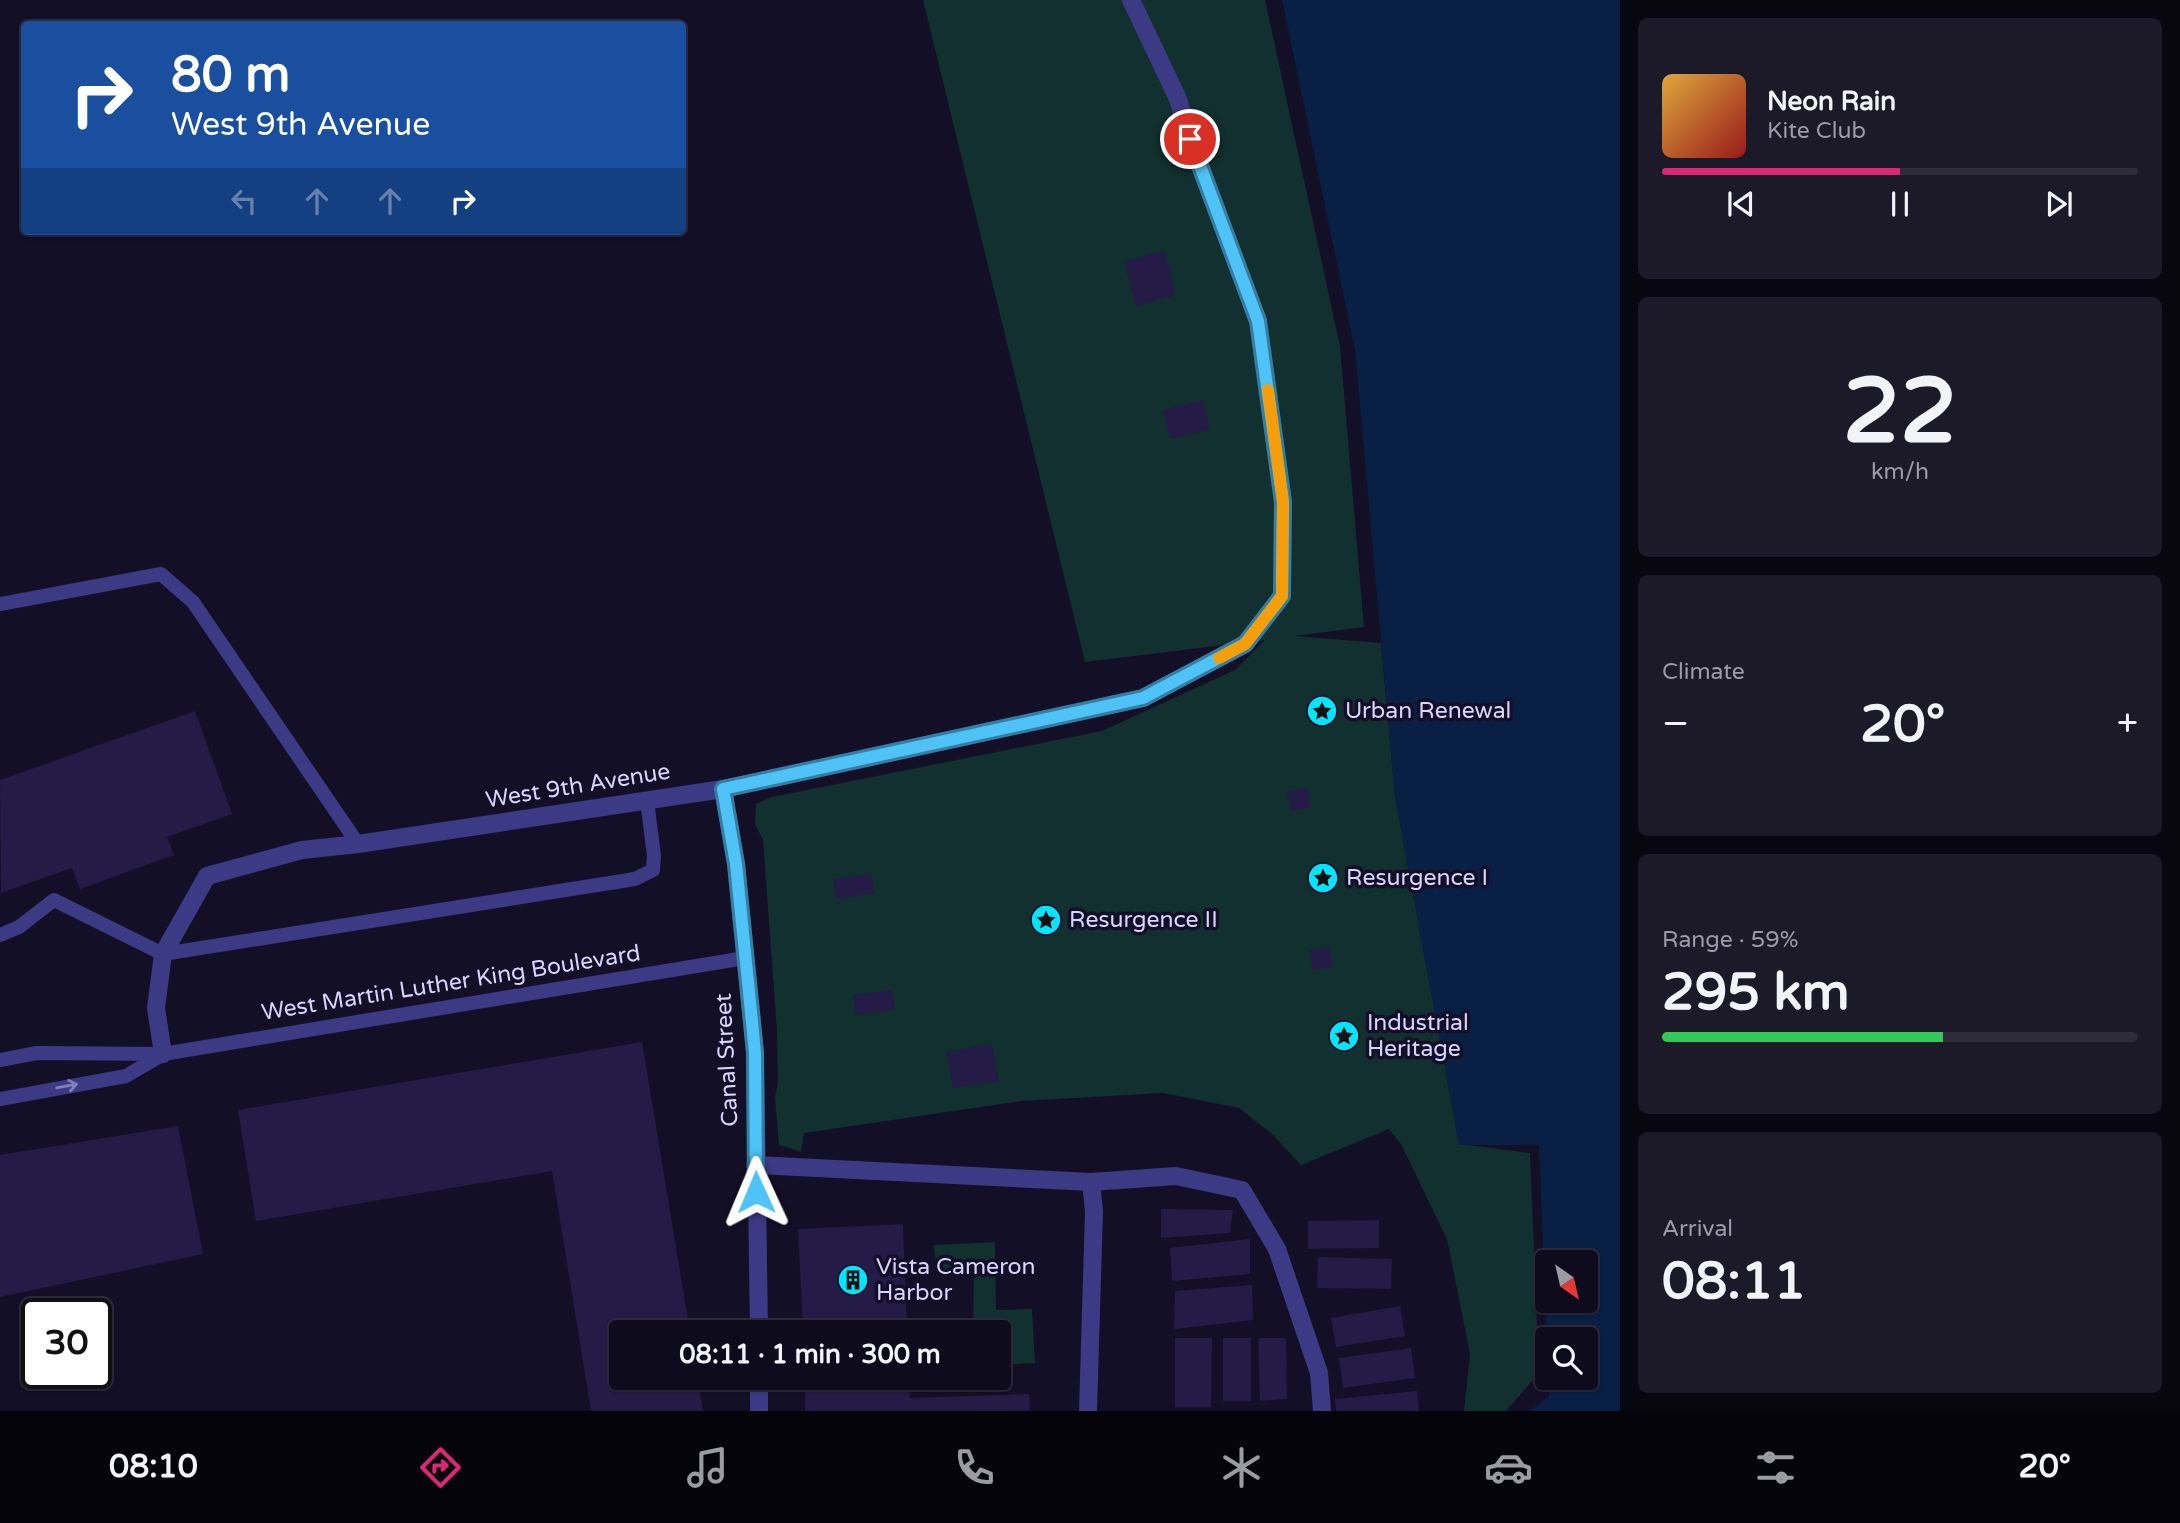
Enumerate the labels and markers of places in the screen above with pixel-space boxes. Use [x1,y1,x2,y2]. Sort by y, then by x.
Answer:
pin [1160,109,1220,169]
place icon: Urban Renewal [1305,694,1339,728]
place label: Urban Renewal [1345,697,1511,725]
place icon: Resurgence I [1306,861,1340,895]
place label: Resurgence I [1346,864,1488,892]
place icon: Resurgence II [1029,903,1063,937]
place label: Resurgence II [1069,906,1218,934]
place label: Industrial Heritage [1367,1009,1469,1063]
place icon: Industrial Heritage [1327,1019,1361,1053]
place label: Vista Cameron Harbor [876,1253,1036,1307]
building icon: Vista Cameron Harbor [836,1263,870,1297]

